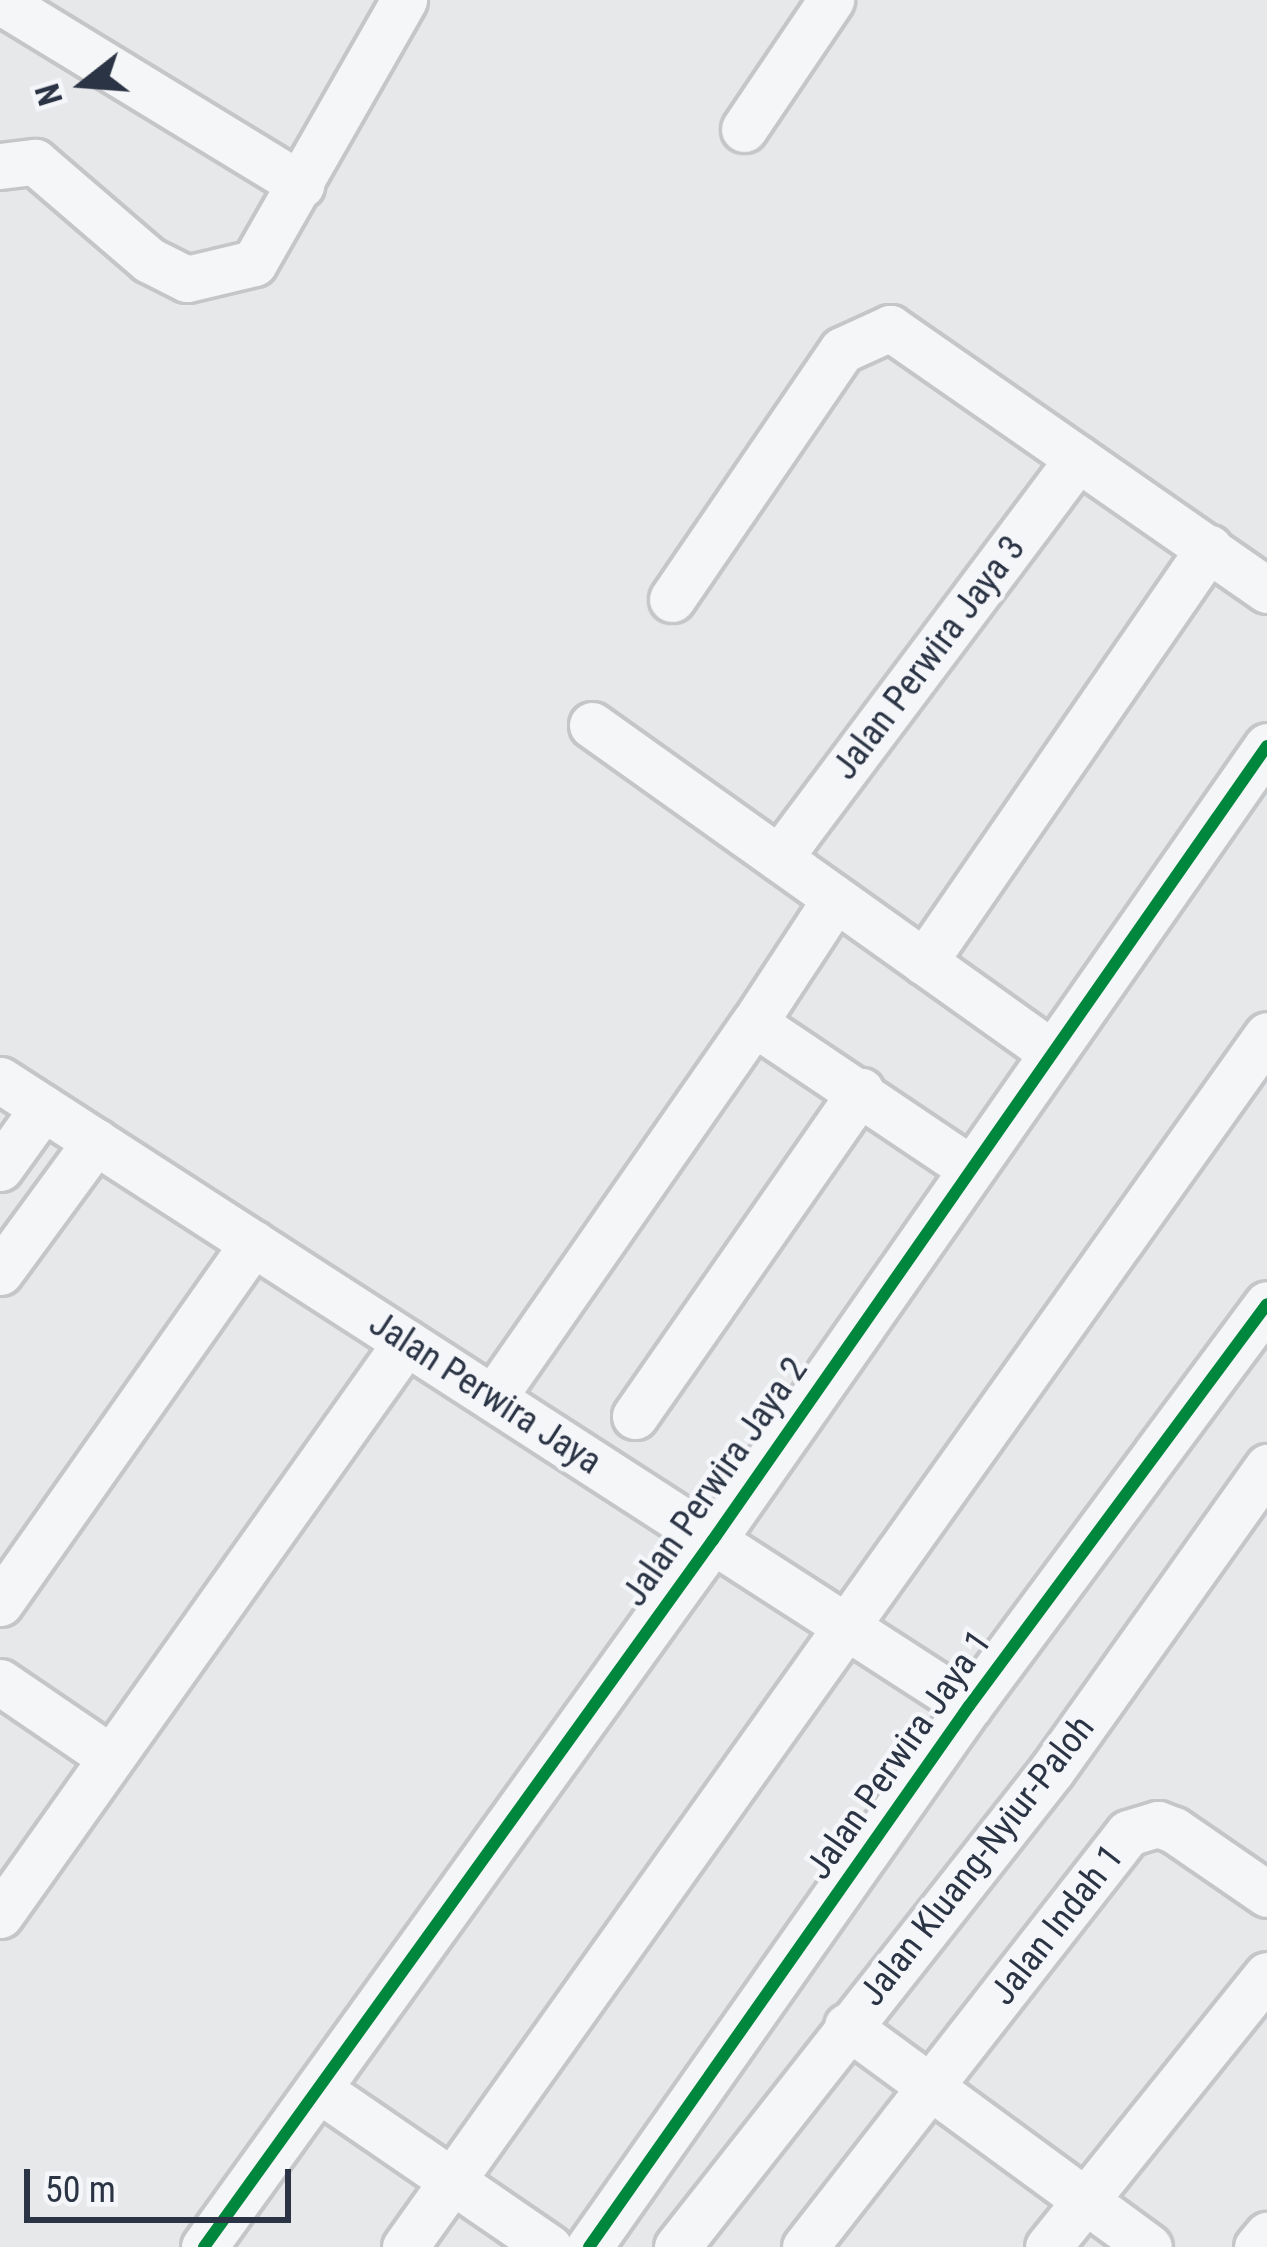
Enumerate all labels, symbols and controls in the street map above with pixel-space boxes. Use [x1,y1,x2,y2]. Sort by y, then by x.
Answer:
north arrow [24,24,144,144]
text: N [27,79,71,110]
street label: Jalan Perwira Jaya 3 [823,528,1035,788]
street label: Jalan Perwira Jaya [361,1302,609,1484]
street label: Jalan Perwira Jaya 2 [613,1349,817,1615]
street label: Jalan Perwira Jaya 1 [797,1622,1001,1888]
street label: Jalan Kluang-Nyiur-Paloh [850,1707,1104,2015]
street label: Jalan Indah 1 [981,1837,1133,2013]
scale bar [30,2145,297,2219]
text: 50 m [45,2169,116,2211]

